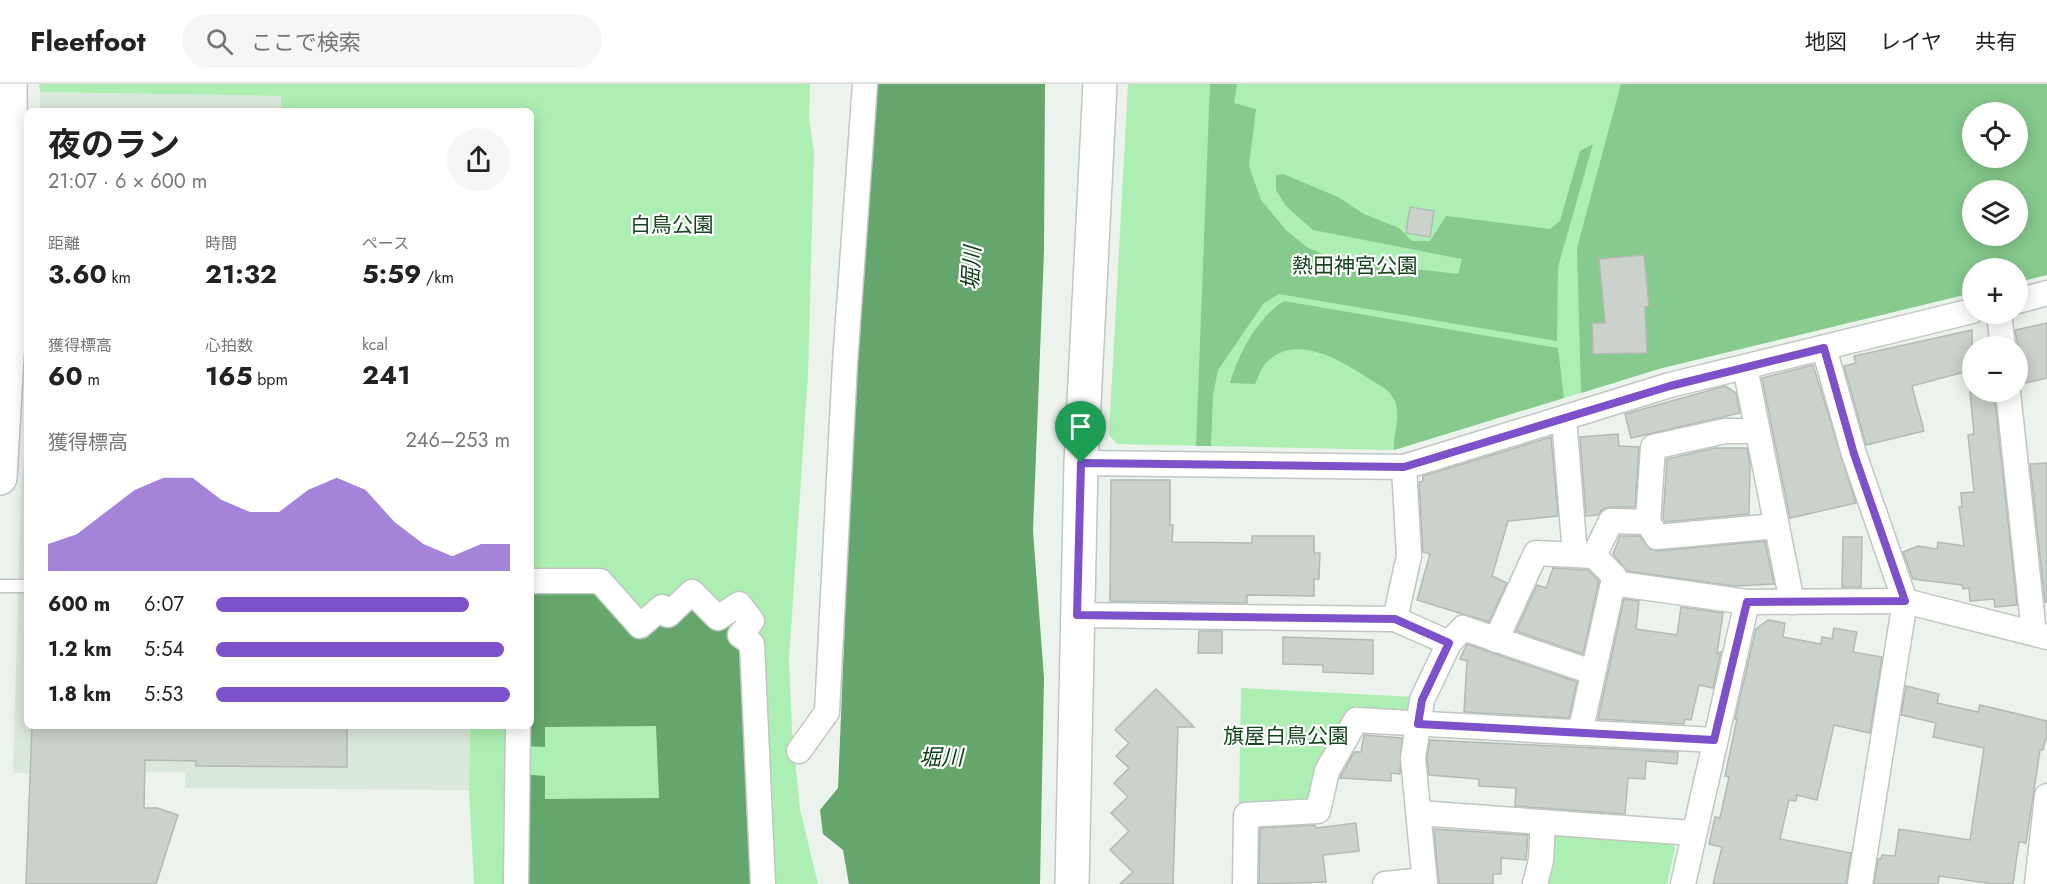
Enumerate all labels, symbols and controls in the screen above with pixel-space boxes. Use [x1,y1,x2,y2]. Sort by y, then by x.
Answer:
search box [182,14,602,68]
text: Fleetfoot [30,21,146,62]
icon: search [203,25,236,58]
text: ここで検索 [251,26,361,58]
text: 地図 [1805,27,1847,57]
text: レイヤ [1880,27,1942,57]
text: 共有 [1975,27,2017,57]
map controls [1962,102,2028,402]
button: locate [1962,102,2028,168]
text: 夜のラン [48,121,180,168]
button: share [447,128,510,191]
text: 21:07 · 6 × 600 m [48,167,207,196]
button: layers [1962,180,2028,246]
park label: 白鳥公園 [630,210,714,240]
text: 距離 [48,232,80,255]
text: 時間 [205,232,237,255]
text: ペース [362,232,409,255]
water label: 堀川 [954,243,988,291]
park label: 熱田神宮公園 [1292,251,1418,281]
text: 3.60 [48,255,107,293]
text: 21:32 [205,255,277,293]
text: 5:59 [362,255,421,293]
button: + [1962,258,2028,324]
text: km [107,266,131,289]
text: /km [421,266,454,289]
text: kcal [362,333,388,356]
text: 獲得標高 [48,334,112,357]
text: 心拍数 [205,334,253,357]
button: − [1962,336,2028,402]
text: 241 [362,356,410,394]
text: 60 [48,357,83,395]
text: 165 [205,357,252,395]
text: m [83,368,100,391]
text: bpm [252,368,288,391]
pin [1055,401,1106,463]
icon: arrive [1064,410,1097,443]
text: 246–253 m [405,426,510,455]
text: 獲得標高 [48,428,128,457]
text: 600 m [48,590,110,619]
text: 6:07 [144,590,184,619]
text: 1.2 km [48,635,112,664]
text: 5:54 [144,635,184,664]
text: 1.8 km [48,680,111,709]
text: 5:53 [144,680,183,709]
park label: 旗屋白鳥公園 [1223,721,1349,751]
water label: 堀川 [919,741,965,773]

